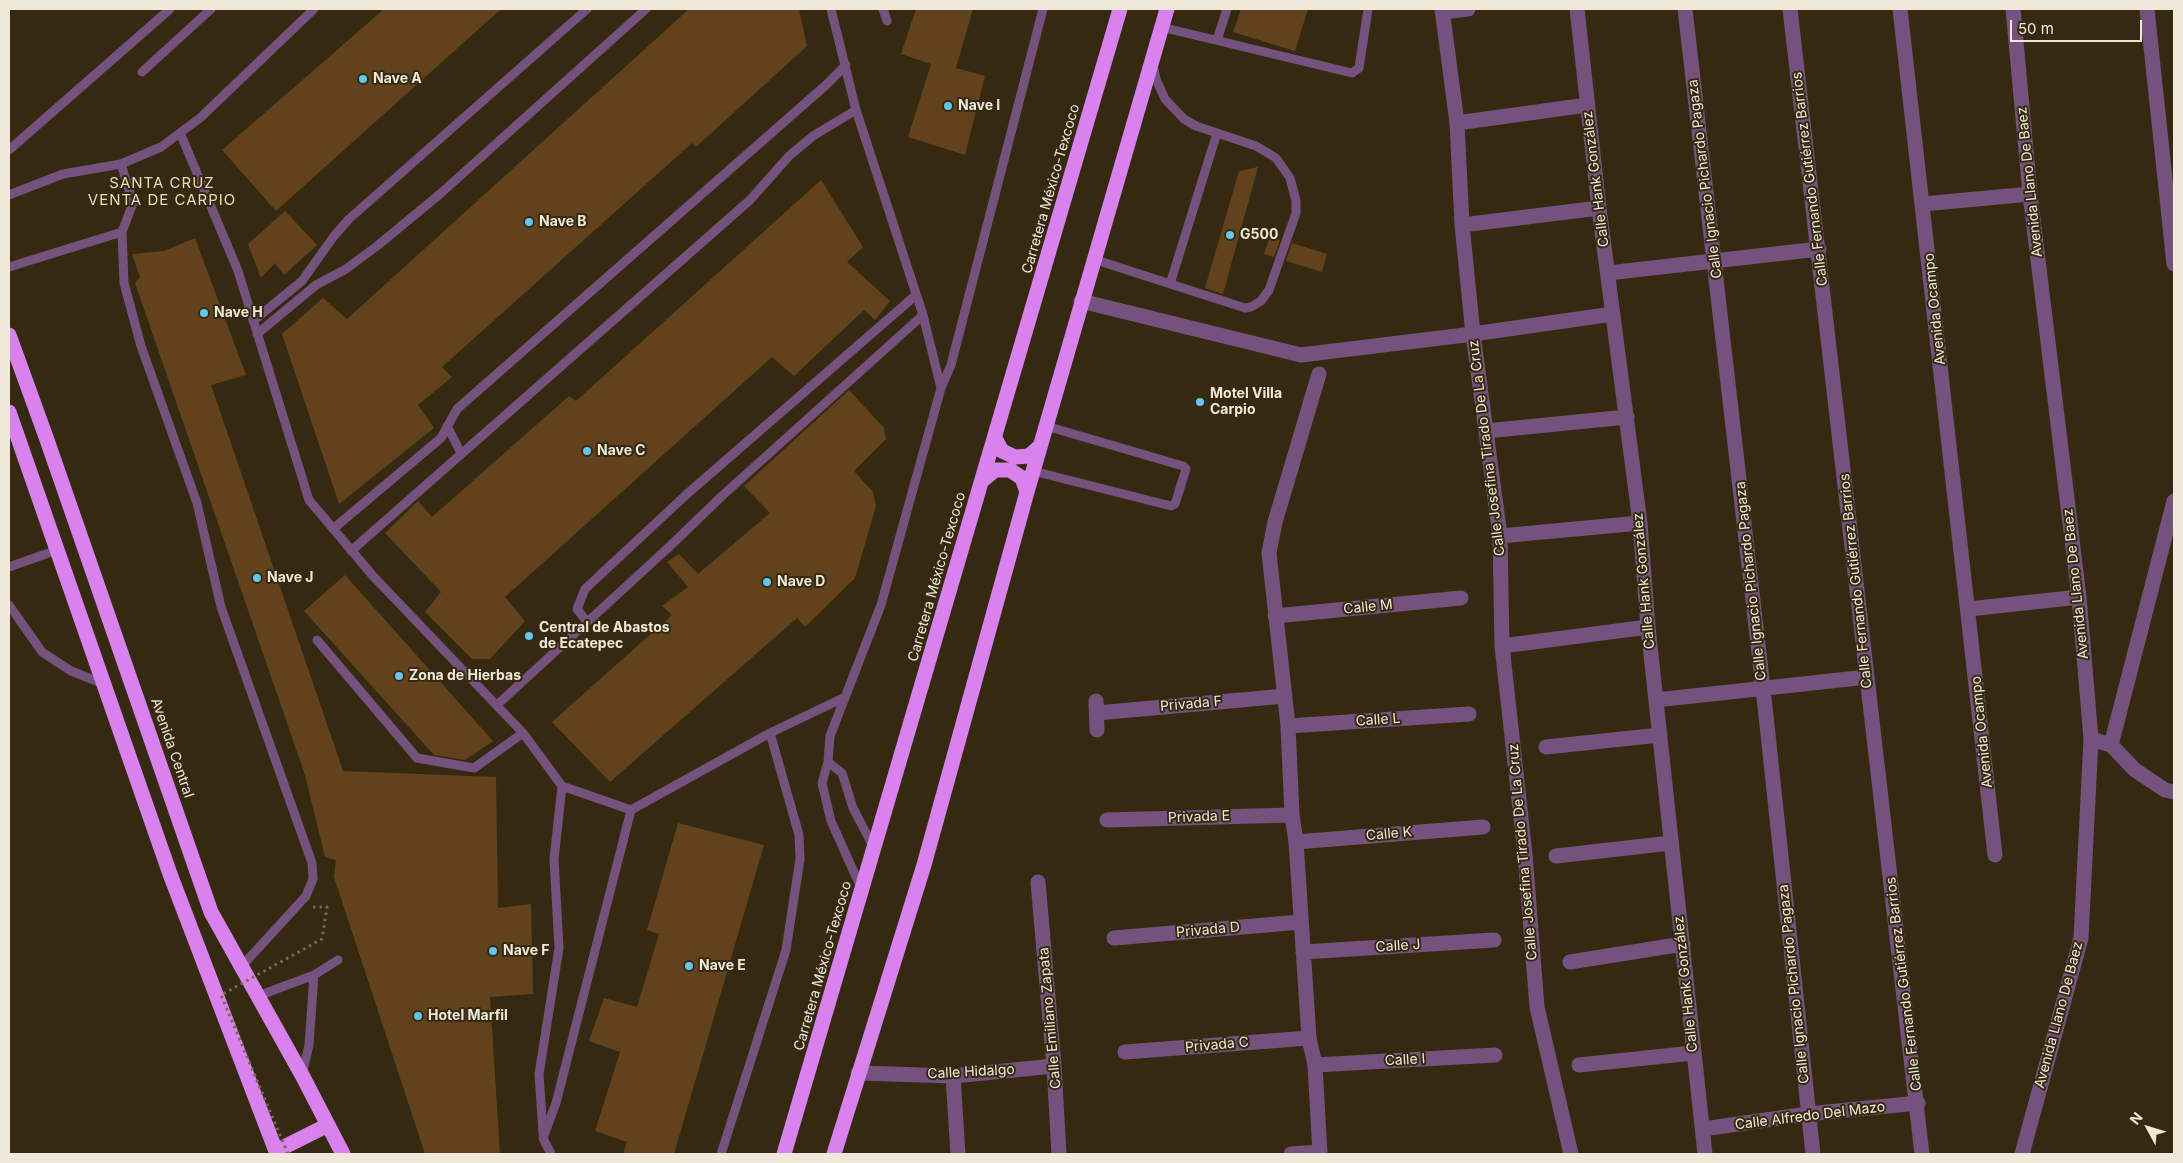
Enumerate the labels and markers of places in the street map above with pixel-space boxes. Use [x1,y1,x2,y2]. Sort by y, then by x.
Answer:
place label: Nave A [373,71,422,87]
marker: Nave A [357,73,369,85]
place label: Nave I [958,98,1000,114]
marker: Nave I [942,100,954,112]
place label: Nave B [539,214,587,230]
marker: Nave B [523,216,535,228]
place label: G500 [1240,227,1278,243]
marker: G500 [1224,229,1236,241]
place label: Nave H [214,305,263,321]
marker: Nave H [198,307,210,319]
place label: Motel Villa Carpio [1210,386,1282,418]
marker: Motel Villa Carpio [1194,396,1206,408]
place label: Nave C [597,443,646,459]
marker: Nave C [581,445,593,457]
place label: Nave J [267,570,314,586]
marker: Nave J [251,572,263,584]
place label: Nave D [777,574,825,590]
marker: Nave D [761,576,773,588]
place label: Central de Abastos de Ecatepec [539,620,670,652]
marker: Central de Abastos de Ecatepec [523,630,535,642]
place label: Zona de Hierbas [409,668,521,684]
marker: Zona de Hierbas [393,670,405,682]
place label: Nave F [503,943,550,959]
marker: Nave F [487,945,499,957]
place label: Nave E [699,958,746,974]
marker: Nave E [683,960,695,972]
place label: Hotel Marfil [428,1008,508,1024]
marker: Hotel Marfil [412,1010,424,1022]

